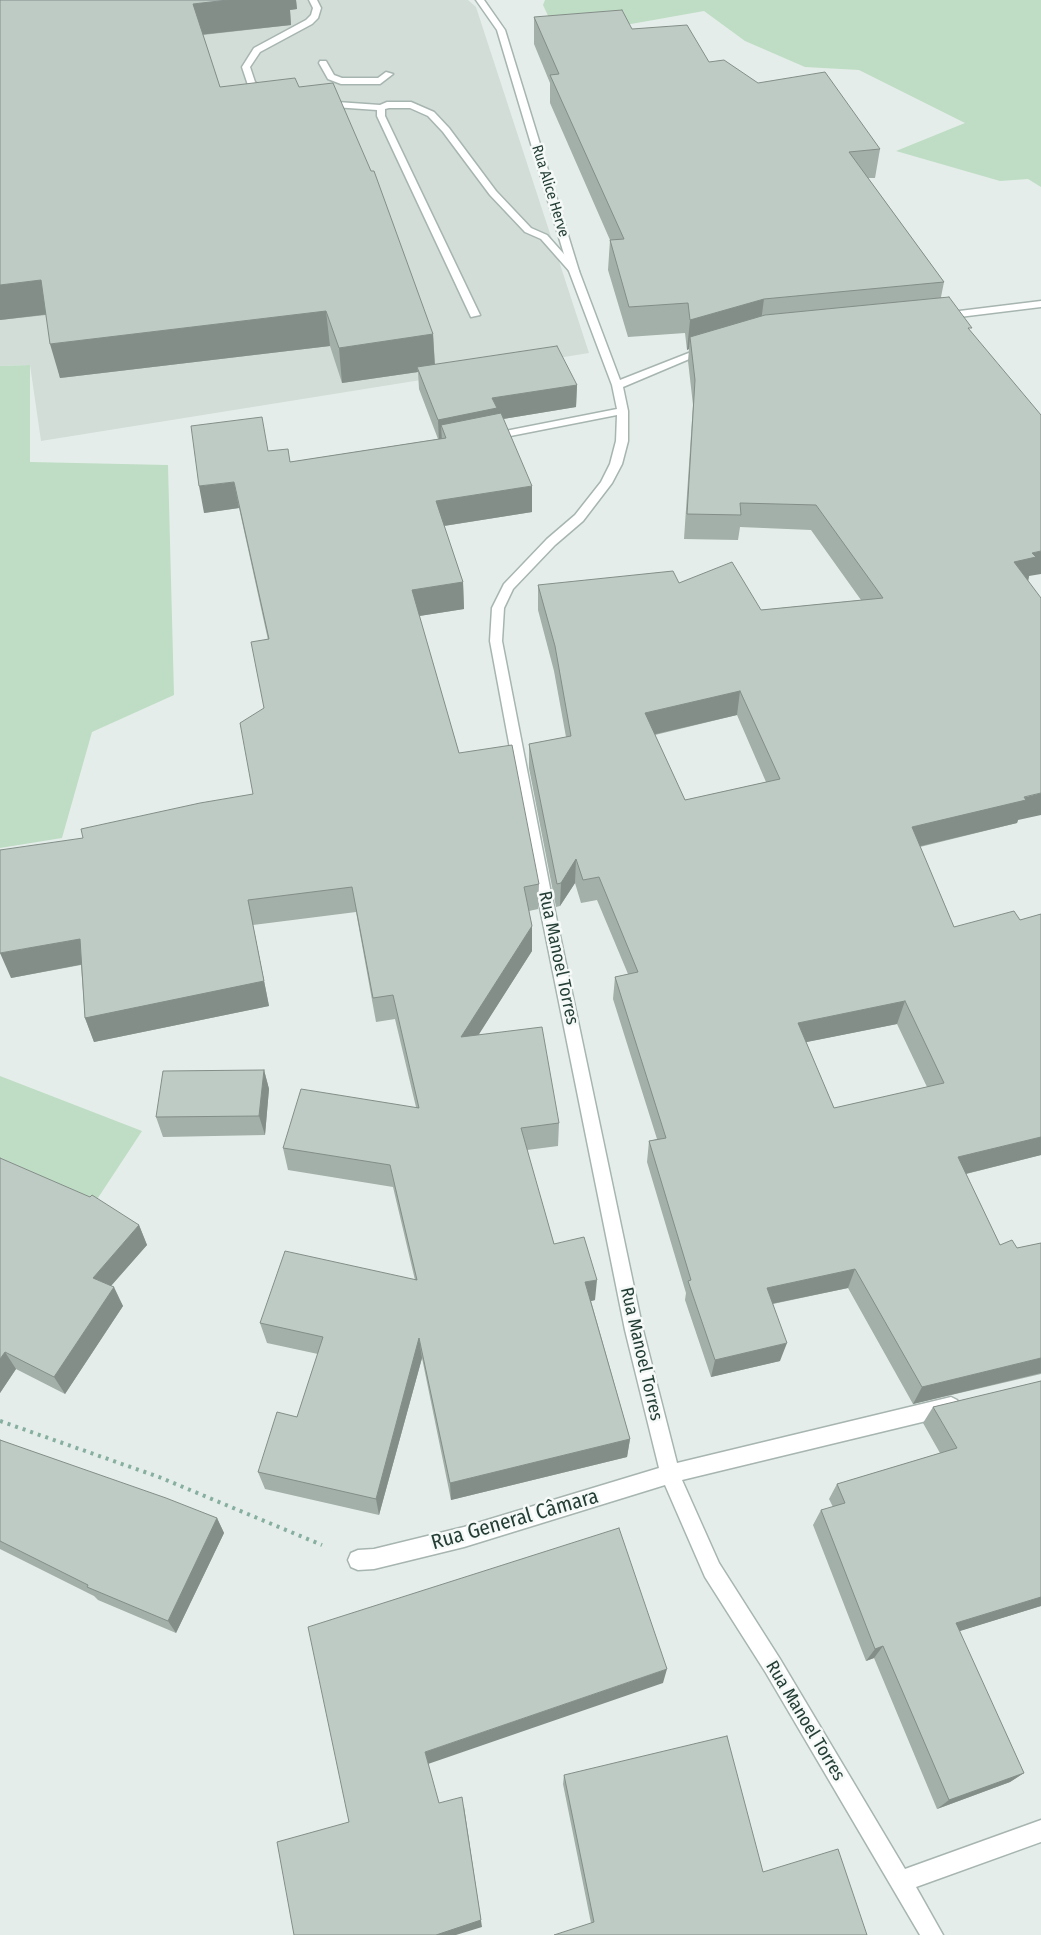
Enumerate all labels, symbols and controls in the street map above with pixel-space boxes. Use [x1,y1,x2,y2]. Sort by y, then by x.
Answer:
street label: Rua Alice Herve [527,143,573,239]
street label: Rua Manoel Torres [533,889,583,1027]
street label: Rua Manoel Torres [615,1285,667,1423]
street label: Rua General Câmara [428,1484,602,1556]
street label: Rua Manoel Torres [761,1657,849,1785]

